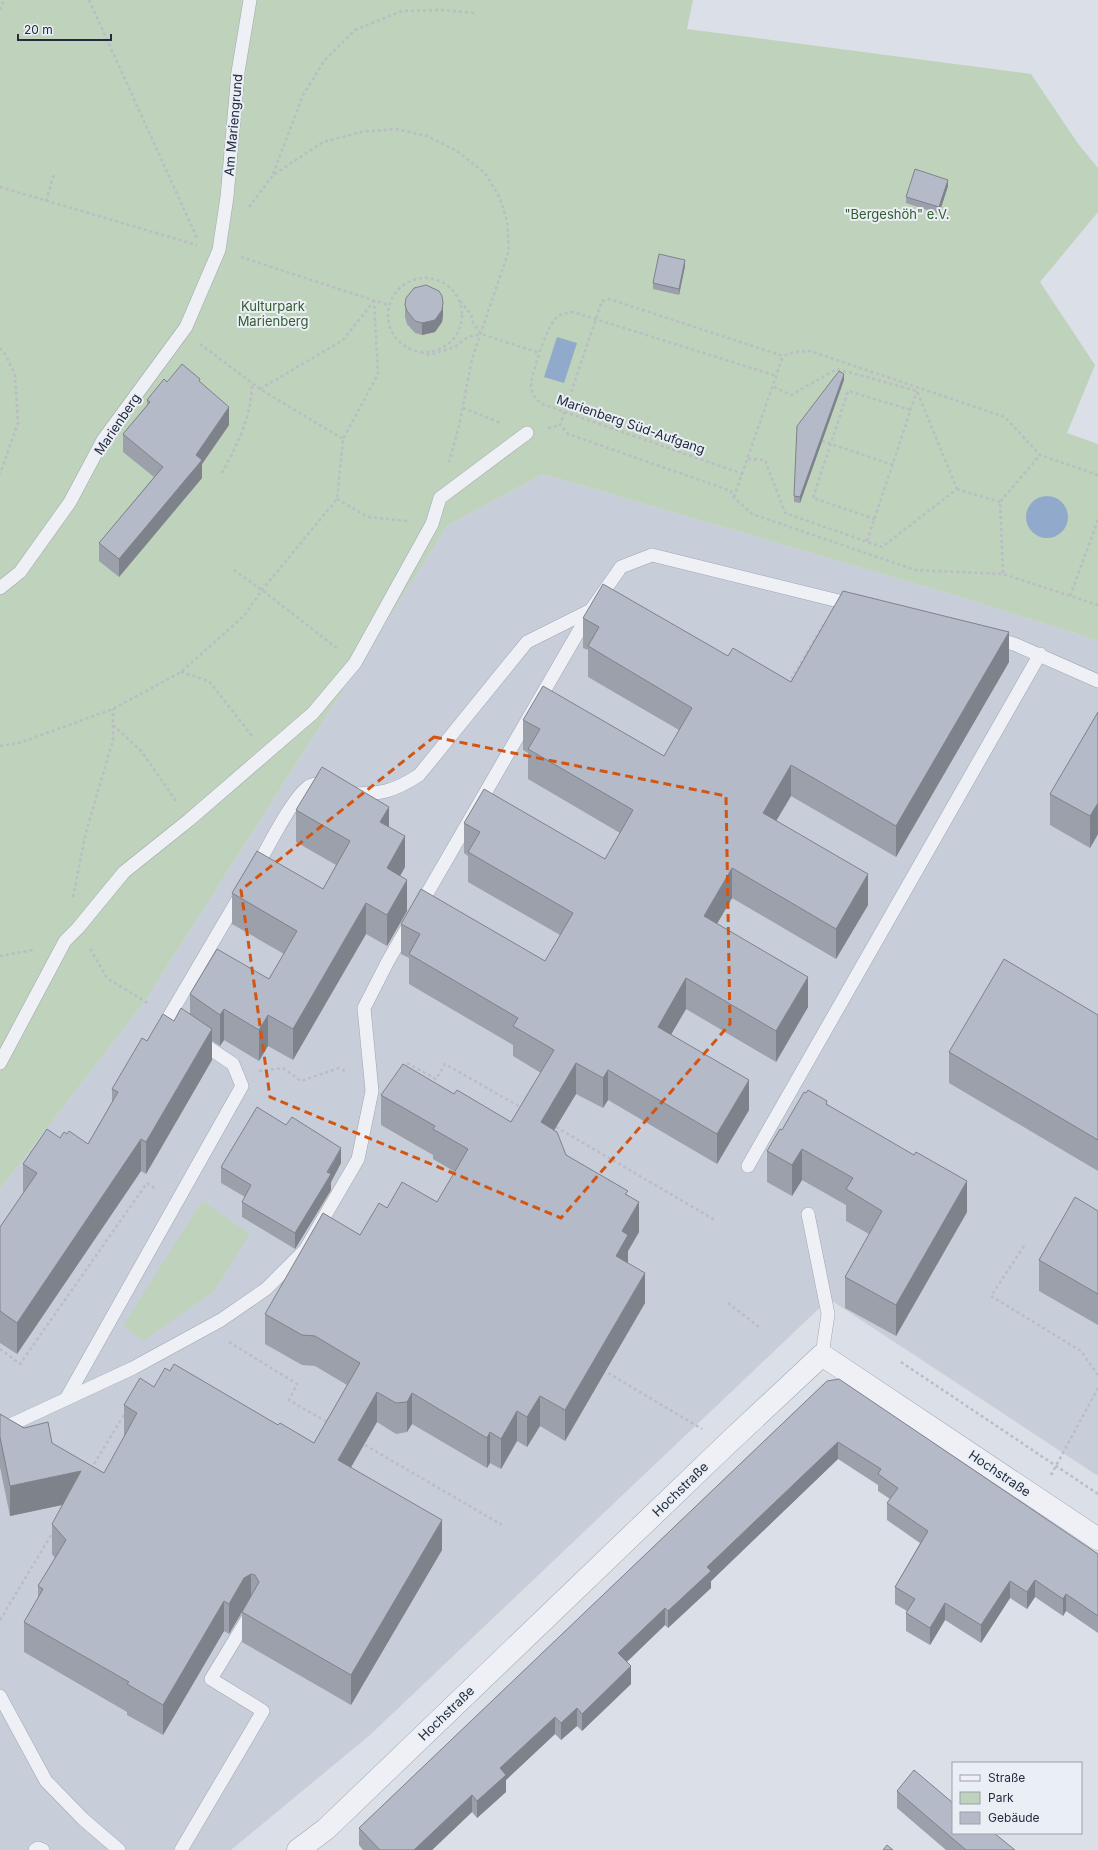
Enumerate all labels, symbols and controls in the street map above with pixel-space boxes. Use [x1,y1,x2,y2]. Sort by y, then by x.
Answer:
scale bar [18,16,111,42]
text: 20 m [24,22,53,37]
street label: Am Mariengrund [221,73,245,177]
park label: "Bergeshöh" e.V. [845,206,949,222]
park label: Kulturpark Marienberg [238,298,308,329]
street label: Marienberg [91,390,143,458]
street label: Marienberg Süd-Aufgang [555,391,707,457]
street label: Hochstraße [966,1446,1034,1500]
street label: Hochstraße [649,1458,711,1520]
street label: Hochstraße [415,1682,477,1744]
legend [952,1762,1082,1834]
text: Straße [988,1770,1025,1785]
text: Park [988,1790,1014,1805]
text: Gebäude [988,1810,1040,1825]

